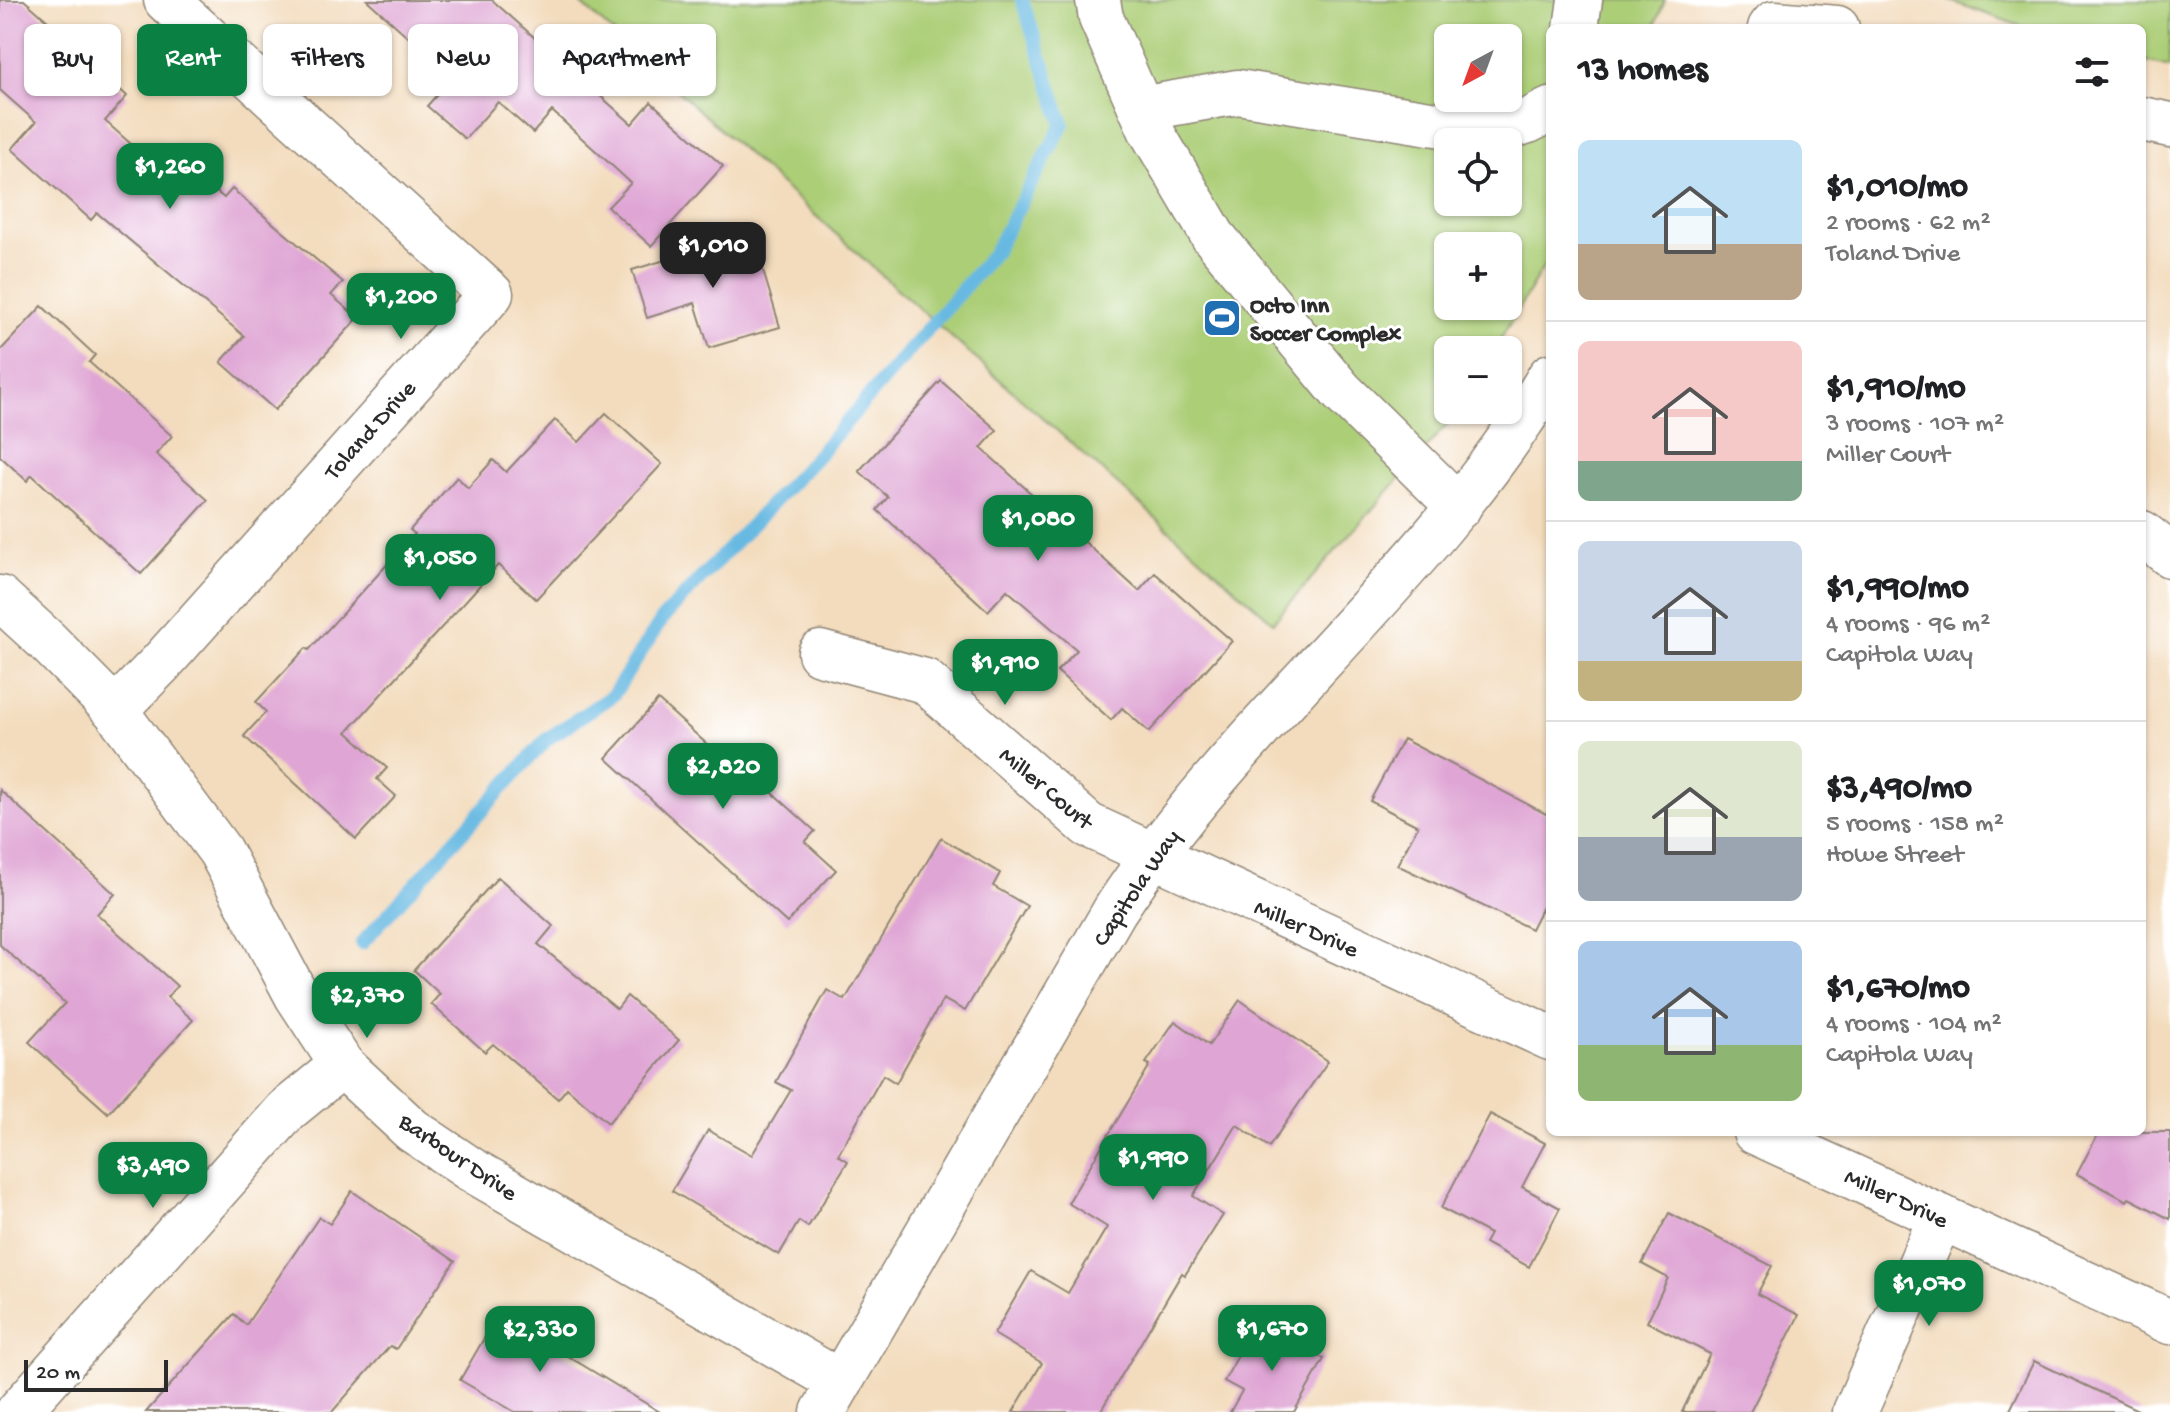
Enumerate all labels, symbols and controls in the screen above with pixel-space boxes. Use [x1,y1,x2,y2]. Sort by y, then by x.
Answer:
chip: Buy [24,24,121,96]
chip: Rent [137,24,247,96]
chip: Filters [263,24,392,96]
chip: New [408,24,518,96]
chip: Apartment [534,24,716,96]
north arrow [1434,24,1522,112]
map controls [1434,24,1522,424]
icon: filters [2070,50,2114,94]
text: 13 homes [1578,52,1708,92]
button: locate [1434,128,1522,216]
pin: $1,260 [105,143,235,211]
text: $1,260 [134,153,206,184]
text: $1,010/mo [1826,169,1968,209]
icon: home [1642,172,1738,268]
text: 2 rooms · 62 m² [1826,209,1990,240]
pin: $1,010 [648,222,778,290]
text: $1,010 [678,232,748,263]
button: + [1434,232,1522,320]
text: Toland Drive [1826,240,1960,271]
pin: $1,200 [336,273,466,341]
text: $1,200 [365,283,437,314]
place label: Octo Inn Soccer Complex [1250,293,1401,350]
sports icon: Octo Inn Soccer Complex [1201,297,1243,339]
button: − [1434,336,1522,424]
text: $1,910/mo [1826,370,1966,410]
icon: home [1642,373,1738,469]
street label: Toland Drive [318,375,424,489]
text: 3 rooms · 107 m² [1826,410,2004,441]
text: Miller Court [1826,441,1950,472]
pin: $1,080 [973,495,1103,563]
text: $1,080 [1001,505,1075,536]
pin: $1,050 [375,534,505,602]
text: $1,050 [403,544,477,575]
text: $1,990/mo [1826,570,1969,610]
icon: home [1642,573,1738,669]
text: 4 rooms · 96 m² [1826,610,1990,641]
pin: $1,910 [940,639,1070,707]
text: Capitola Way [1826,641,1973,672]
text: $1,910 [971,649,1039,680]
street label: Miller Court [992,742,1099,839]
pin: $2,820 [658,743,788,811]
text: $2,820 [686,753,760,784]
text: $3,490/mo [1826,770,1972,810]
icon: home [1642,773,1738,869]
text: 5 rooms · 158 m² [1826,810,2004,841]
street label: Capitola Way [1088,825,1188,953]
text: Howe Street [1826,841,1963,872]
street label: Miller Drive [1249,894,1363,966]
text: $1,670/mo [1826,970,1970,1010]
pin: $2,370 [302,972,432,1040]
icon: home [1642,973,1738,1069]
text: $2,370 [330,982,404,1013]
text: 4 rooms · 104 m² [1826,1010,2002,1041]
text: Capitola Way [1826,1041,1973,1072]
street label: Barbour Drive [391,1108,522,1210]
pin: $1,990 [1088,1134,1218,1202]
pin: $3,490 [88,1142,218,1210]
text: $1,990 [1117,1144,1189,1175]
text: $3,490 [116,1152,190,1183]
street label: Miller Drive [1839,1164,1953,1237]
pin: $1,070 [1864,1260,1994,1328]
text: $1,070 [1892,1270,1966,1301]
pin: $1,670 [1207,1305,1337,1373]
pin: $2,330 [475,1306,605,1374]
text: $1,670 [1236,1315,1308,1346]
text: $2,330 [503,1316,577,1347]
scale bar [24,1356,168,1392]
text: 20 m [36,1361,80,1387]

